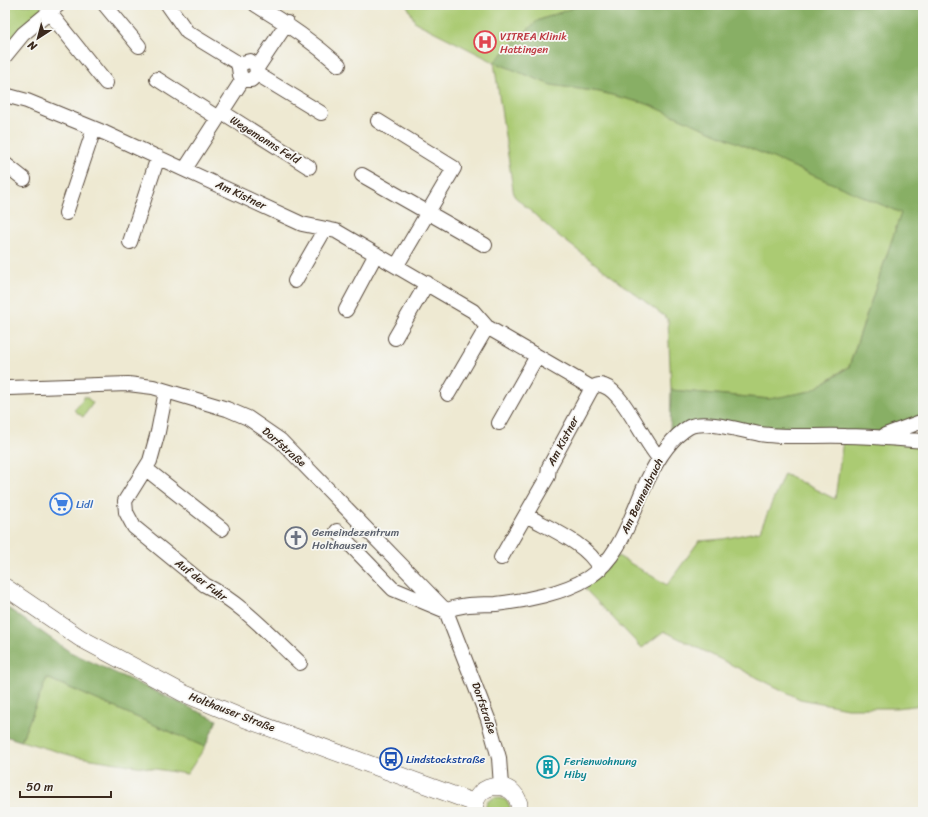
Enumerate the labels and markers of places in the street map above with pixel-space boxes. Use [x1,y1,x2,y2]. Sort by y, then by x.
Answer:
place label: VITREA Klinik Hattingen [500,27,567,59]
hospital icon: VITREA Klinik Hattingen [472,29,498,55]
supermarket icon: Lidl [48,491,74,517]
place label: Lidl [76,495,94,514]
place label: Gemeindezentrum Holthausen [312,523,400,555]
church icon: Gemeindezentrum Holthausen [283,525,309,551]
bus stop icon: Lindstockstraße [378,746,404,772]
place label: Lindstockstraße [406,750,486,769]
place label: Ferienwohnung Hiby [564,752,637,784]
building icon: Ferienwohnung Hiby [535,754,561,780]

